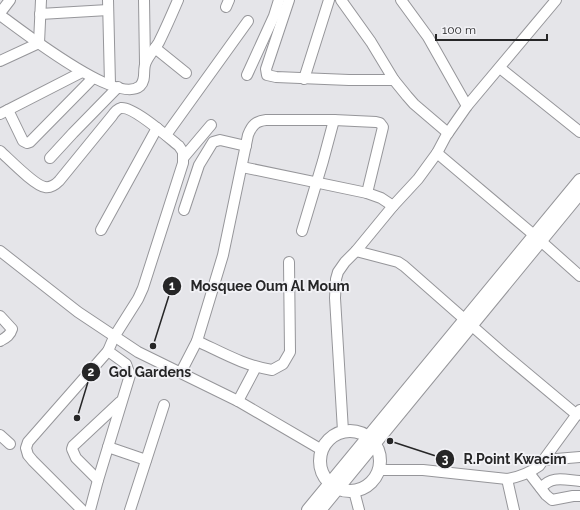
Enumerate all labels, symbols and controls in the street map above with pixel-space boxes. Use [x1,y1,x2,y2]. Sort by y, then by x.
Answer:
scale bar [436,16,547,42]
text: 100 m [442,23,476,37]
callout: Mosquee Oum Al Moum [162,273,358,299]
text: Mosquee Oum Al Moum [190,278,350,294]
text: 1 [169,279,175,293]
callout: Gol Gardens [81,359,199,385]
text: Gol Gardens [109,364,191,380]
text: 2 [88,365,95,379]
callout: R.Point Kwacim [435,446,575,472]
text: R.Point Kwacim [463,451,567,467]
text: 3 [442,452,449,466]

